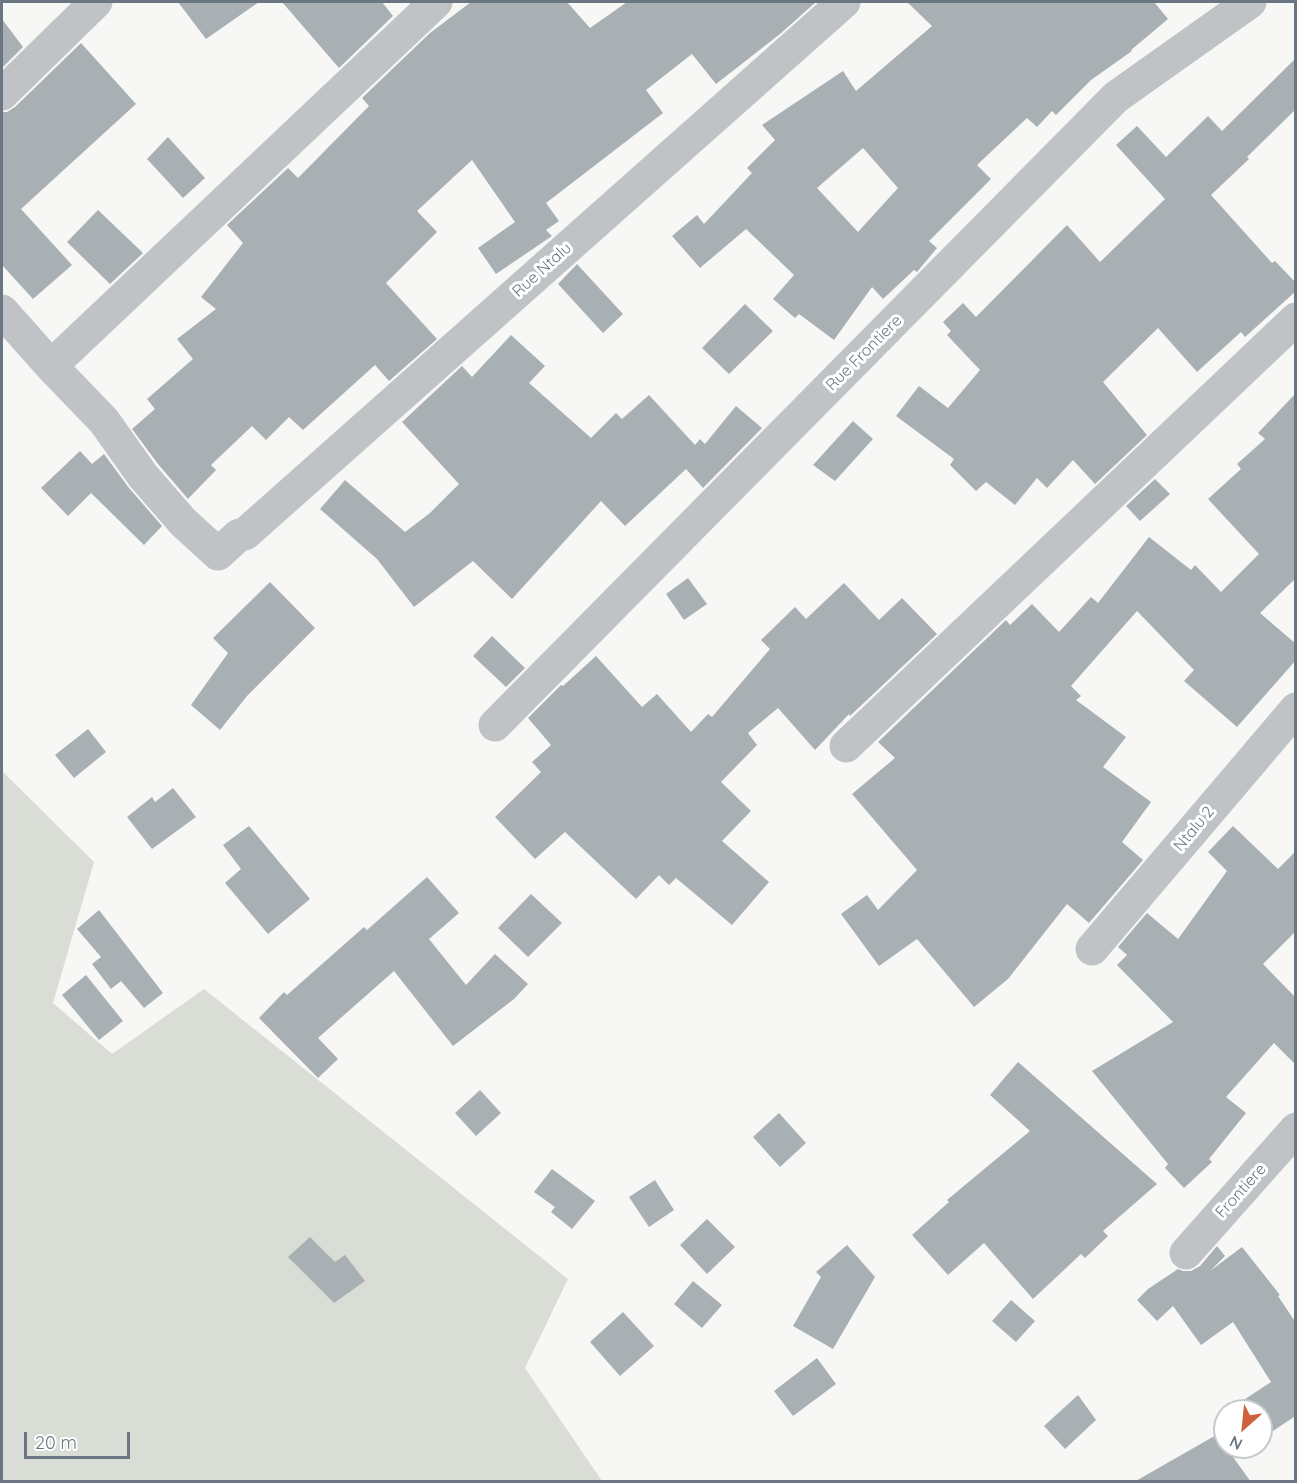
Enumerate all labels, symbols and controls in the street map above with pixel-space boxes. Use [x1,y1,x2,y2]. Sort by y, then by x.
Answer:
street label: Rue Ntalu [509,239,575,301]
street label: Rue Frontiere [822,311,906,395]
street label: Ntalu 2 [1170,803,1218,855]
street label: Frontiere [1212,1160,1270,1222]
north arrow [1213,1399,1273,1459]
scale bar [27,1420,134,1458]
text: 20 m [35,1431,77,1454]
text: N [1226,1432,1246,1455]

